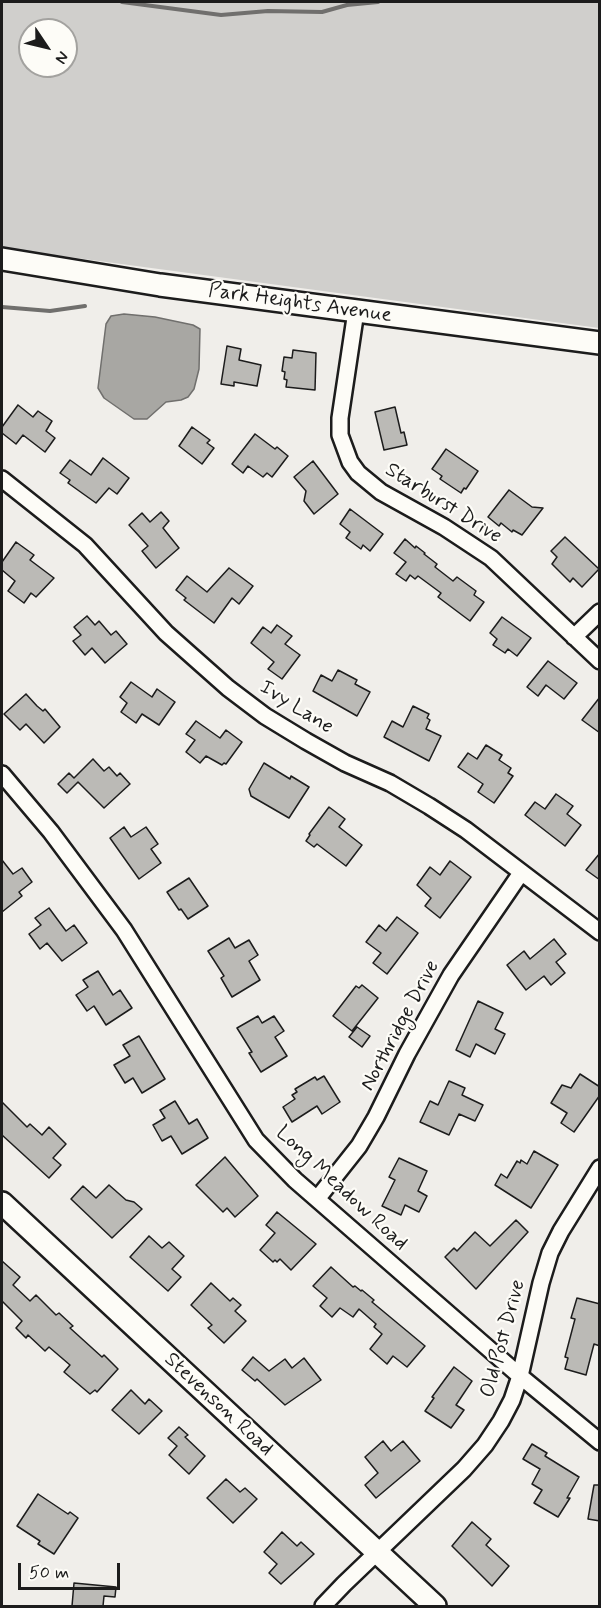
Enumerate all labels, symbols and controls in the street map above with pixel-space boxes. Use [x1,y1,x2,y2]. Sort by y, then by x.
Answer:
north arrow [18,18,78,78]
text: N [50,47,73,68]
street label: Park Heights Avenue [207,279,393,329]
street label: Starburst Drive [380,458,506,550]
street label: Ivy Lane [254,676,338,740]
street label: Northridge Drive [356,956,446,1096]
street label: Long Meadow Road [270,1121,412,1257]
street label: Old Post Drive [476,1277,532,1401]
street label: Stevenson Road [158,1348,278,1462]
scale bar [21,1551,123,1589]
text: 50 m [29,1561,69,1585]

